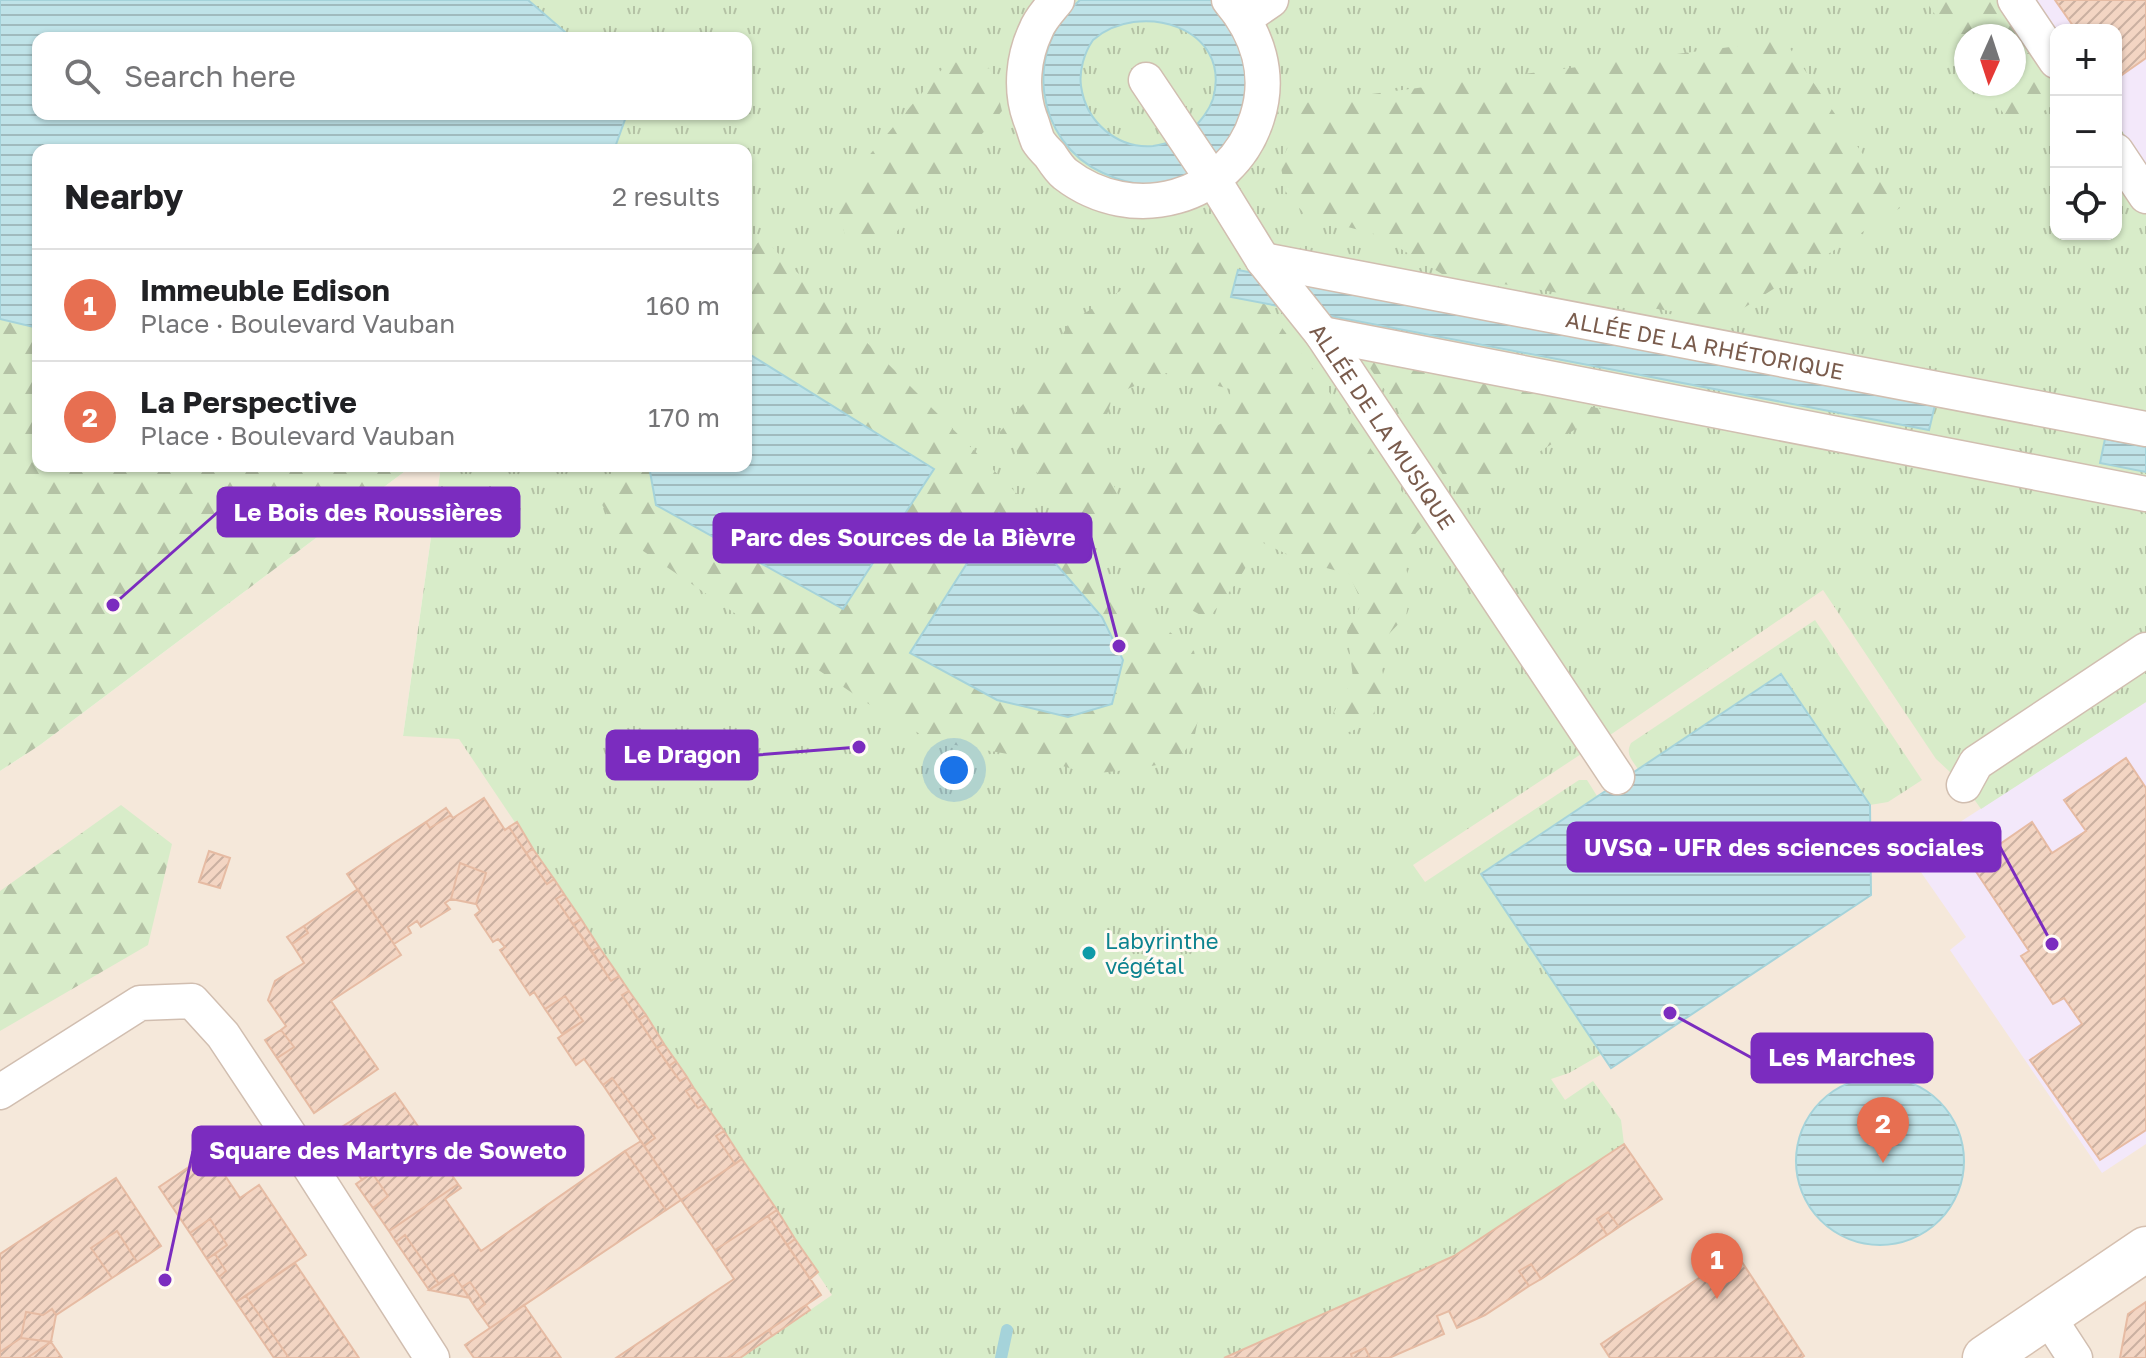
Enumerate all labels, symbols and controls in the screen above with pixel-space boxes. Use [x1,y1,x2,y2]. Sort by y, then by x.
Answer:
north arrow [1954,24,2026,96]
map controls [2050,24,2122,240]
button: + [2050,24,2122,96]
search box [32,32,752,120]
icon: search [60,54,104,98]
text: Search here [124,58,296,94]
button: − [2050,96,2122,168]
button: locate [2050,168,2122,240]
text: Nearby [64,176,184,216]
text: 2 results [612,181,720,212]
text: Immeuble Edison [140,272,390,308]
text: 1 [83,290,97,321]
text: 160 m [646,290,720,321]
street label: ALLÉE DE LA RHÉTORIQUE [1564,305,1846,384]
text: Place · Boulevard Vauban [140,308,455,339]
street label: ALLÉE DE LA MUSIQUE [1305,318,1462,534]
text: La Perspective [140,384,357,420]
text: 2 [82,402,98,433]
text: 170 m [648,402,720,433]
text: Place · Boulevard Vauban [140,420,455,451]
callout: Le Bois des Roussières [218,488,519,536]
text: Le Bois des Roussières [234,497,502,526]
callout: Parc des Sources de la Bièvre [714,514,1091,562]
text: Parc des Sources de la Bièvre [730,522,1076,551]
callout: Le Dragon [607,731,757,779]
text: Le Dragon [623,739,741,768]
your location [934,750,974,790]
callout: UVSQ - UFR des sciences sociales [1568,823,2000,871]
text: UVSQ - UFR des sciences sociales [1584,832,1984,861]
place label: Labyrinthe végétal [1105,927,1218,979]
marker: Labyrinthe végétal [1080,944,1098,962]
callout: Les Marches [1752,1034,1932,1082]
text: Les Marches [1768,1042,1916,1071]
pin: 2 [1857,1097,1909,1163]
callout: Square des Martyrs de Soweto [193,1127,583,1175]
text: Square des Martyrs de Soweto [209,1135,567,1164]
pin: 1 [1691,1233,1743,1299]

